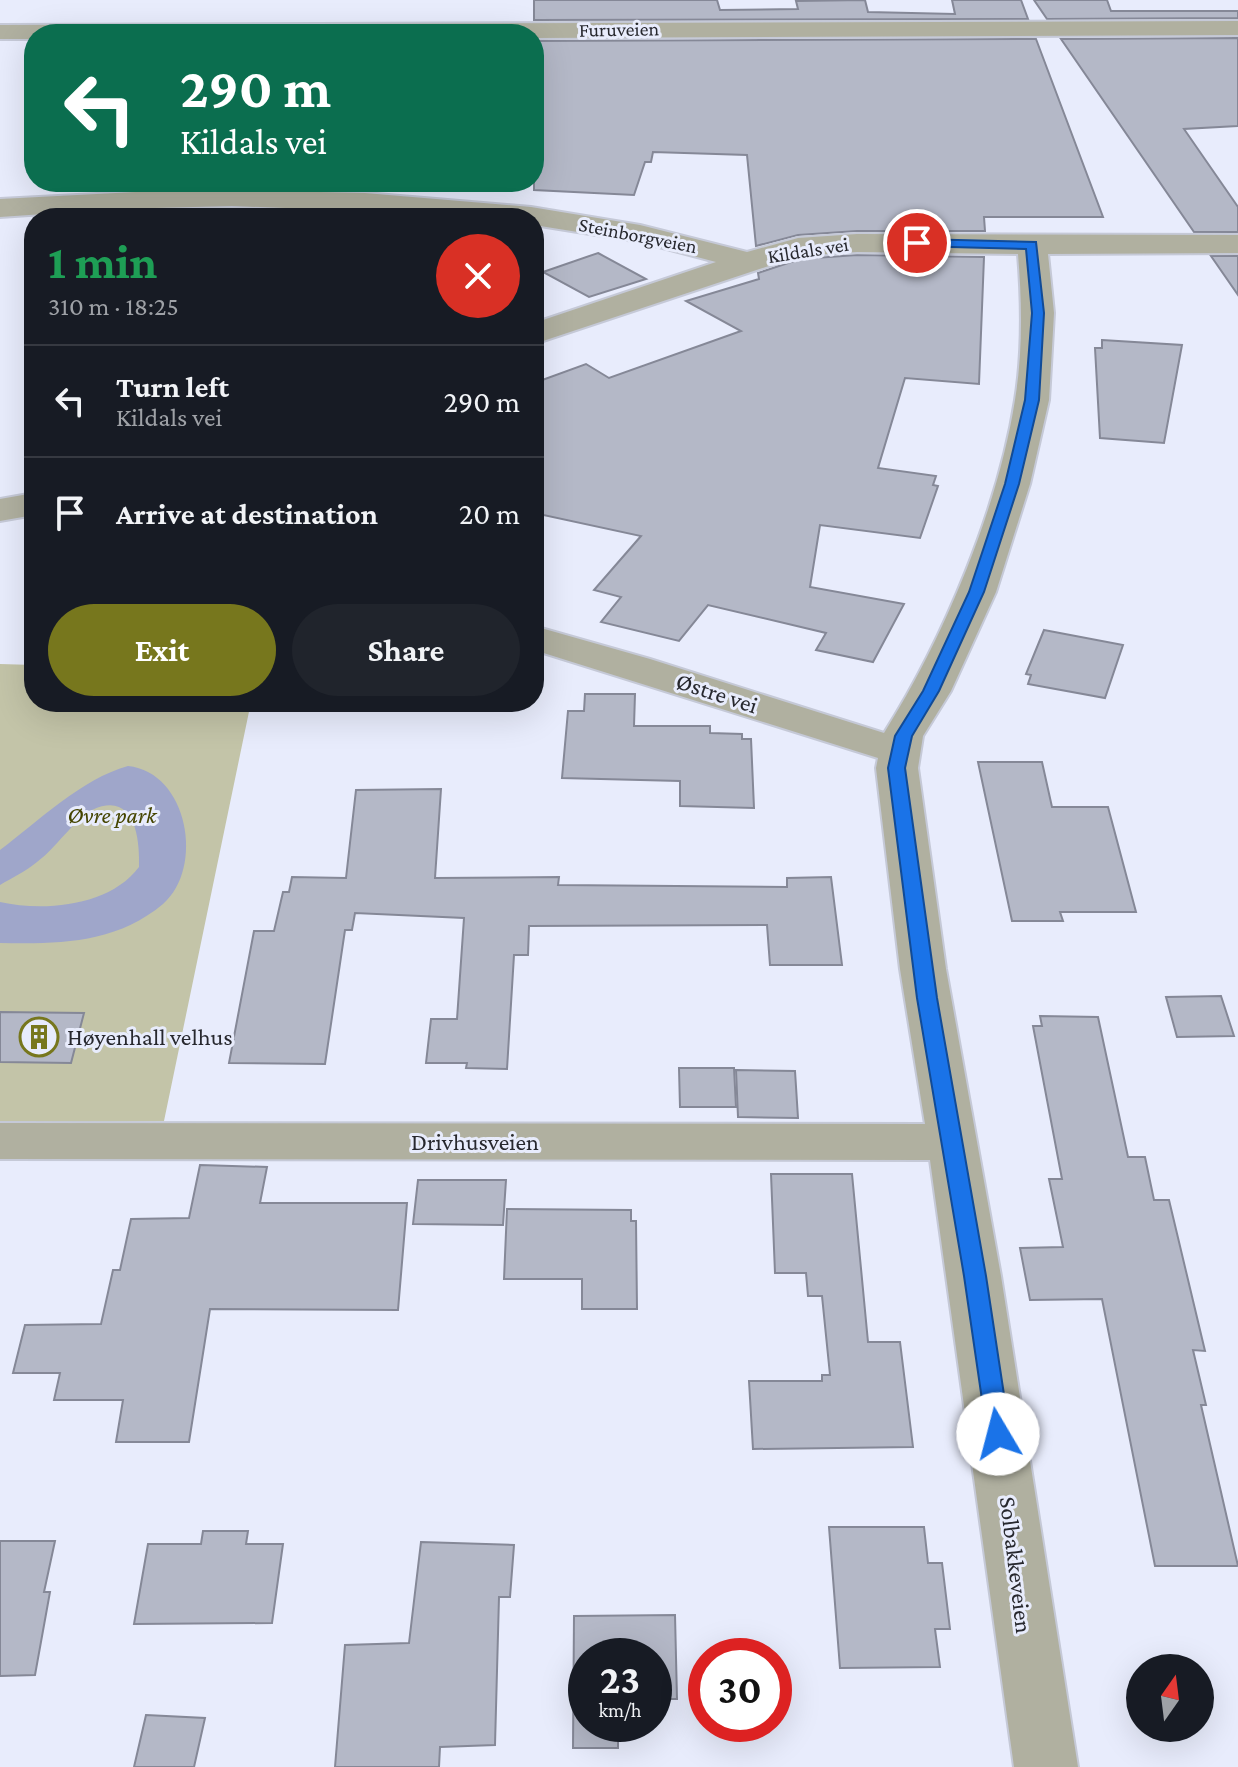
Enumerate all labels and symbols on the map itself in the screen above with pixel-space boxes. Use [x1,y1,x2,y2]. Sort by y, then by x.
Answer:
street label: Furuveien [579,17,660,41]
pin [883,209,951,277]
street label: Steinborgveien [577,213,699,258]
street label: Kildals vei [766,233,850,267]
street label: Østre vei [673,667,761,718]
park label: Øvre park [67,801,158,828]
building icon: Høyenhall velhus [18,1016,60,1058]
place label: Høyenhall velhus [67,1023,233,1050]
street label: Drivhusveien [411,1128,539,1155]
position arrow [956,1392,1040,1476]
street label: Solbakkeveien [995,1495,1038,1635]
speed limit sign: 30 [688,1638,792,1742]
north arrow [1126,1654,1214,1742]

